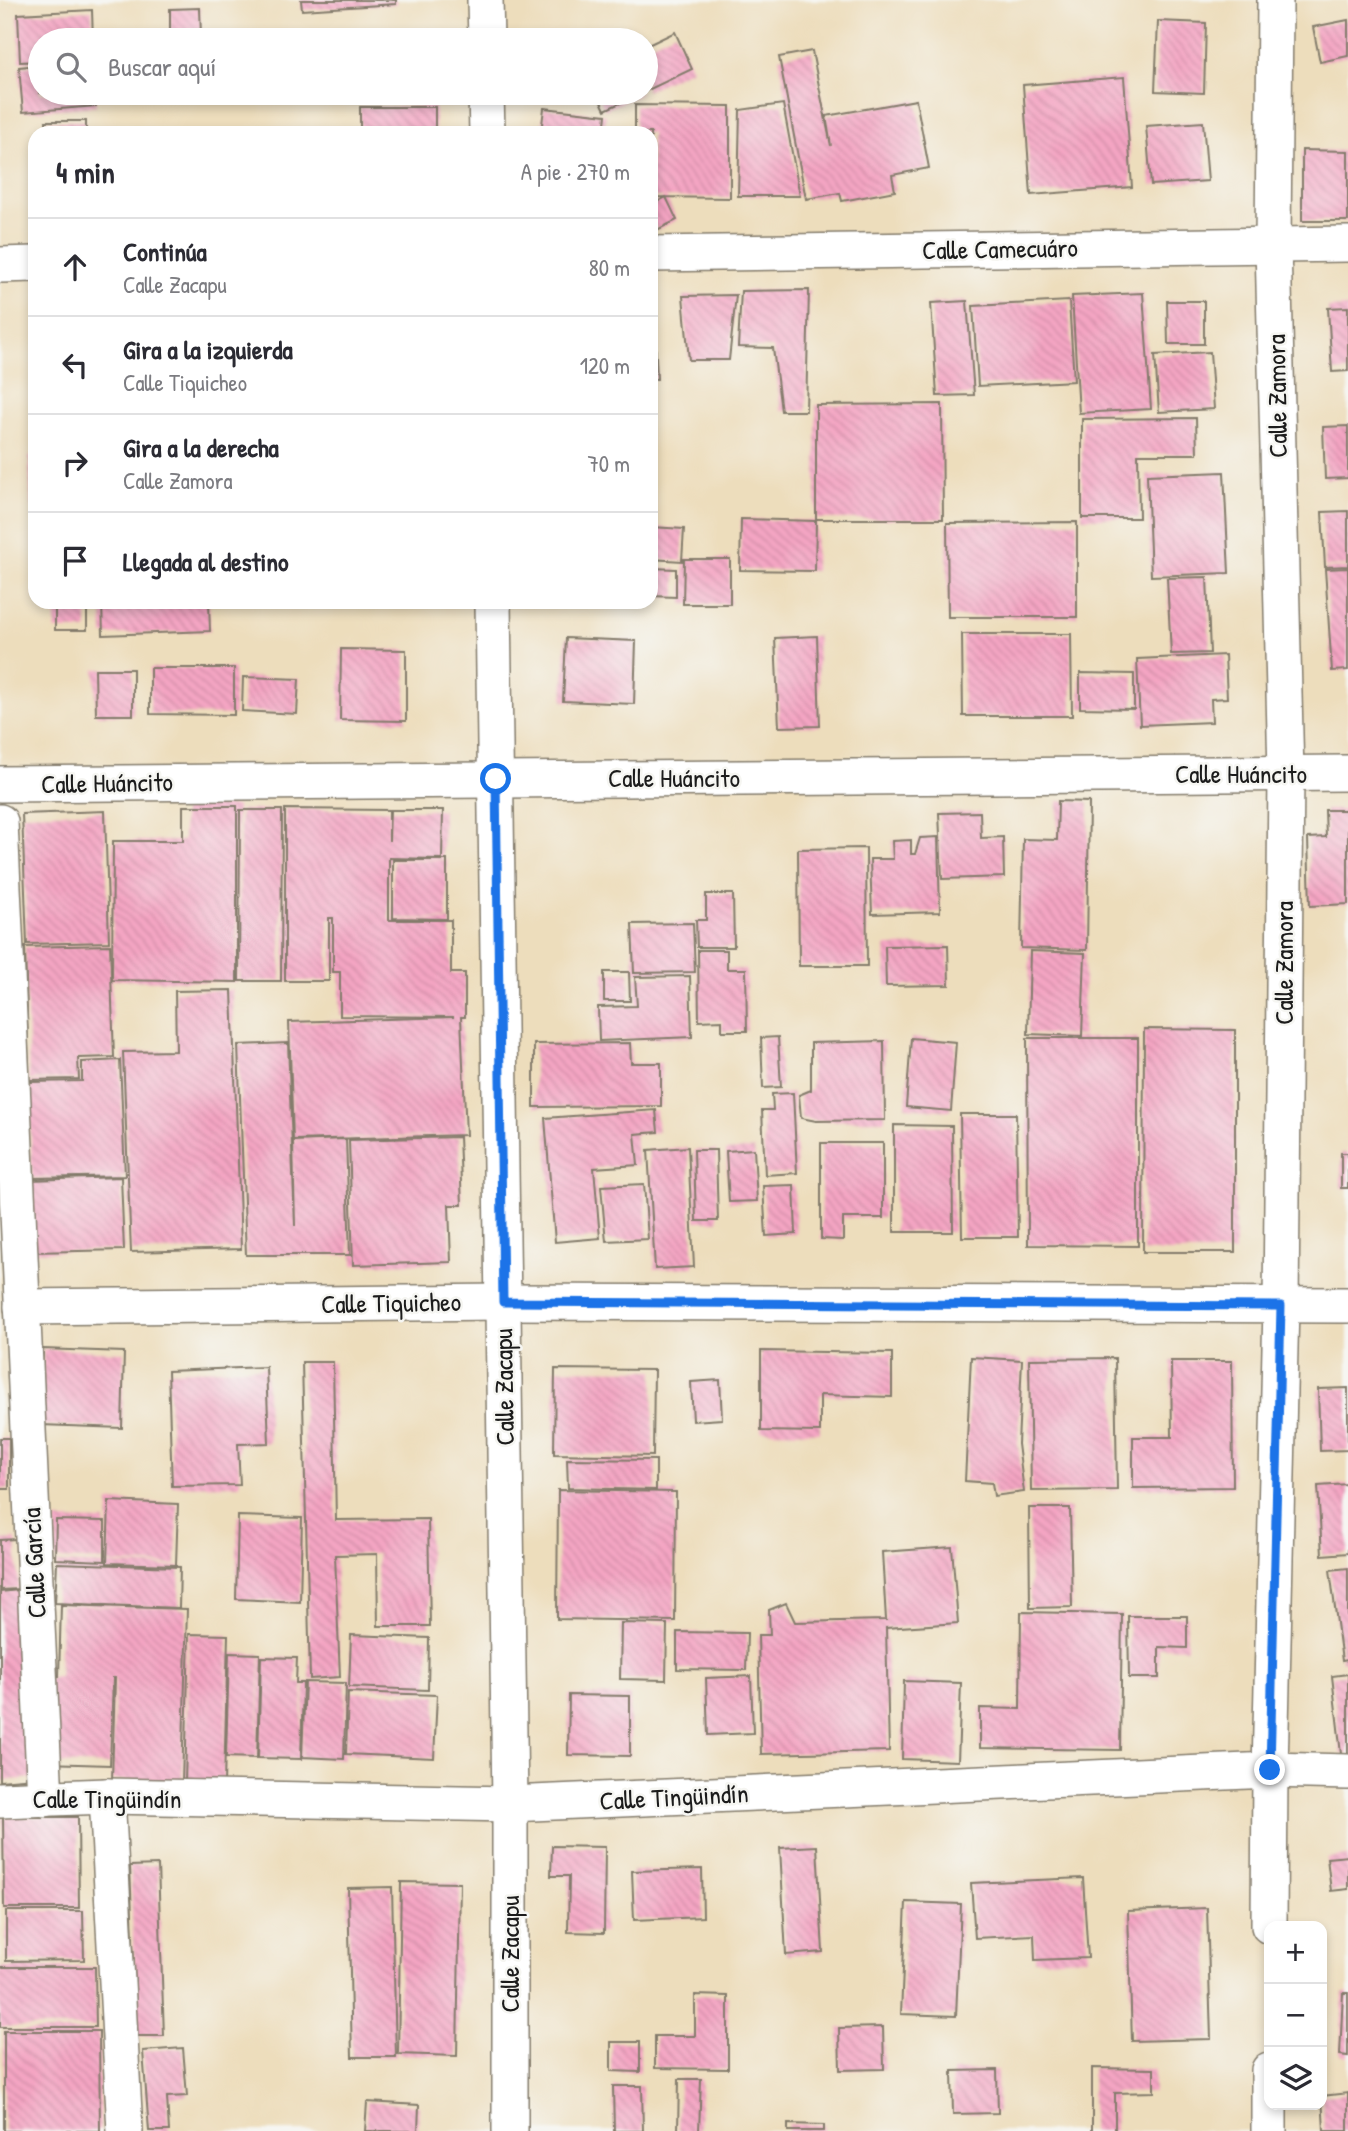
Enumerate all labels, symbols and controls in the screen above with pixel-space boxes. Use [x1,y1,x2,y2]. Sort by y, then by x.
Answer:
search box [28,28,658,105]
icon: search [52,48,90,86]
text: Buscar aquí [108,49,216,84]
text: 4 min [56,152,115,192]
text: A pie · 270 m [521,156,630,187]
street label: Calle Camecuáro [922,230,1078,267]
text: Continúa [123,234,207,269]
icon: ahead [56,248,94,286]
text: 80 m [589,252,630,283]
text: Calle Zacapu [123,269,227,300]
text: Gira a la izquierda [123,332,293,367]
street label: Calle Zamora [1258,334,1295,458]
icon: left [56,346,94,384]
text: 120 m [580,350,630,381]
text: Calle Tiquicheo [123,367,247,398]
text: Gira a la derecha [123,430,279,465]
icon: right [56,444,94,482]
text: 70 m [587,448,630,479]
text: Calle Zamora [123,465,232,496]
icon: arrive [56,542,94,580]
text: Llegada al destino [123,544,289,579]
street label: Calle Huáncito [1175,756,1307,791]
street label: Calle Huáncito [608,760,740,795]
route start [480,763,511,794]
street label: Calle Huáncito [41,764,173,801]
street label: Calle Zamora [1266,901,1301,1025]
street label: Calle Tiquicheo [321,1284,461,1321]
street label: Calle Zacapu [485,1328,522,1446]
street label: Calle García [13,1507,54,1619]
route end [1254,1754,1285,1785]
street label: Calle Tingüindín [599,1775,749,1818]
street label: Calle Tingüindín [33,1781,181,1816]
street label: Calle Zacapu [492,1895,527,2013]
map controls [1264,1921,1327,2110]
button: + [1264,1921,1327,1984]
button: − [1264,1984,1327,2047]
button: layers [1264,2047,1327,2110]

